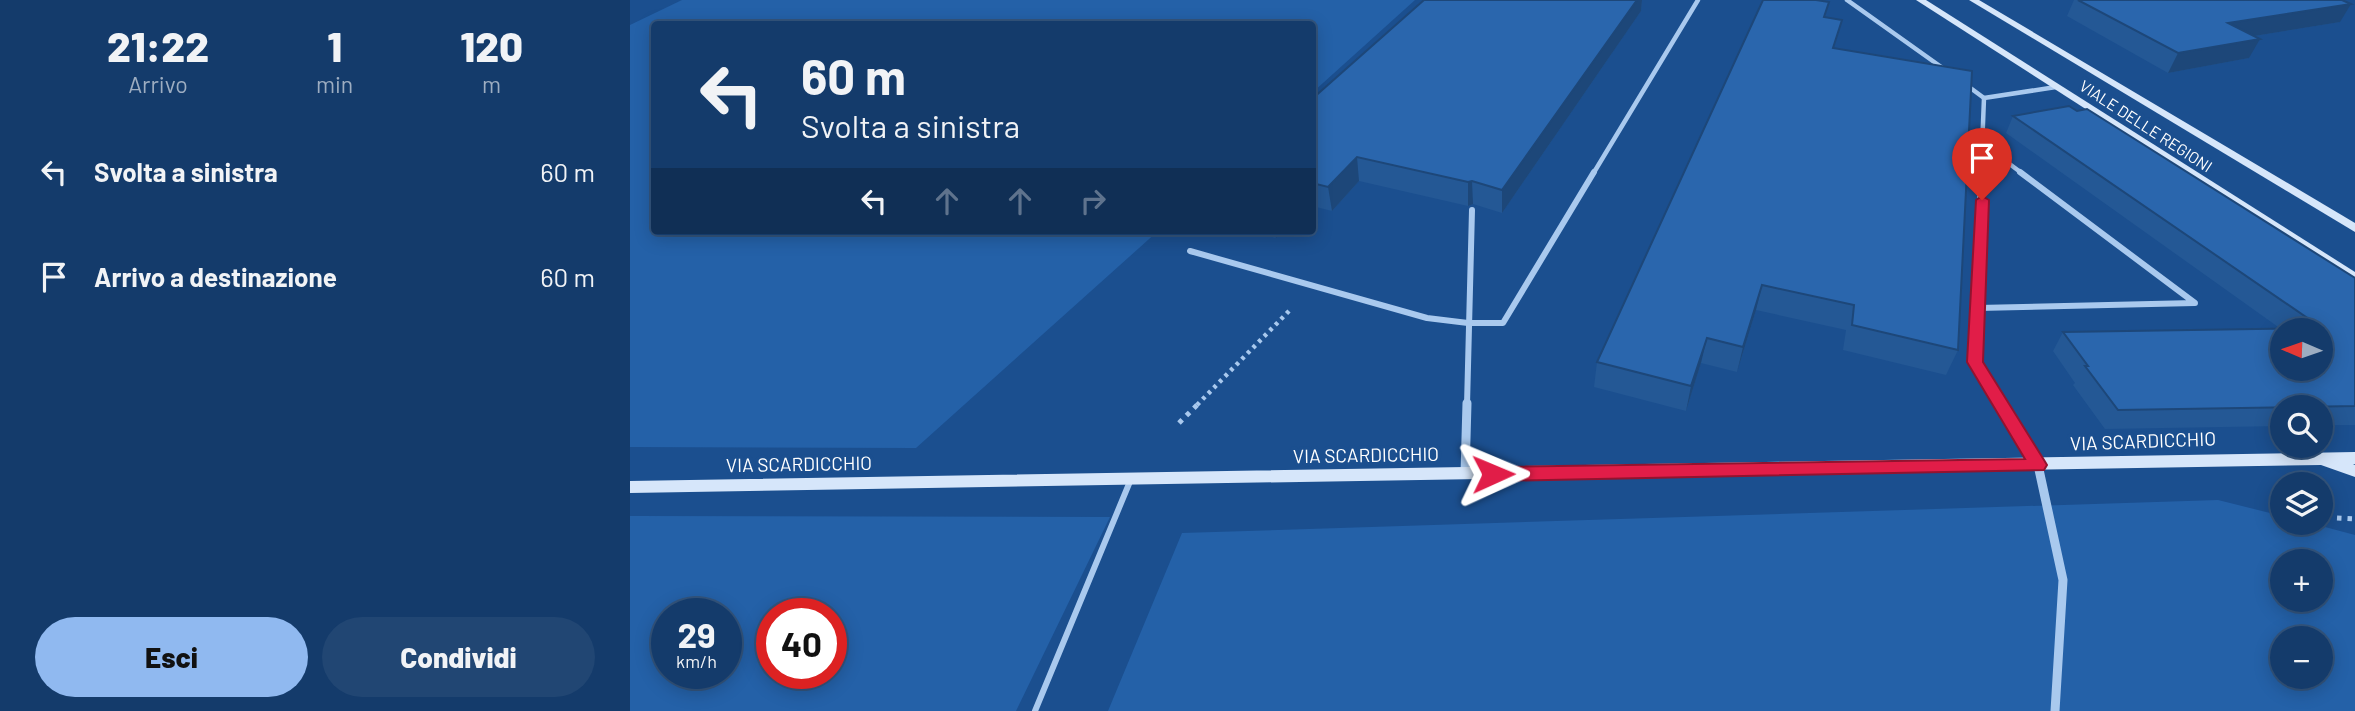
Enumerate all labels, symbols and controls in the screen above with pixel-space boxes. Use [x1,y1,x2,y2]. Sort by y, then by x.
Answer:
text: 21:22 [107,20,209,70]
text: 1 [327,20,342,70]
text: 120 [460,20,523,70]
text: 60 m [801,46,906,105]
icon: left [686,49,777,140]
text: Arrivo [128,70,188,98]
text: min [316,70,353,98]
text: m [482,70,501,98]
street label: VIALE DELLE REGIONI [2076,76,2216,176]
text: Svolta a sinistra [801,106,1020,144]
pin [1952,128,2012,200]
icon: arrive [1963,139,2001,177]
icon: left [35,153,73,191]
text: Svolta a sinistra [94,156,278,187]
text: 60 m [540,156,595,187]
icon: left [855,182,893,220]
icon: ahead [928,182,966,220]
icon: ahead [1001,182,1039,220]
icon: right [1074,182,1112,220]
icon: arrive [35,258,73,296]
text: Arrivo a destinazione [94,261,337,292]
text: 60 m [540,261,595,292]
north arrow [2270,318,2333,382]
map controls [2270,318,2333,689]
button: search [2270,395,2333,458]
street label: VIA SCARDICCHIO [2070,426,2216,455]
position arrow [1456,437,1530,511]
street label: VIA SCARDICCHIO [1293,442,1439,467]
street label: VIA SCARDICCHIO [726,451,872,476]
button: layers [2270,472,2333,535]
button: + [2270,549,2333,612]
speed limit sign: 40 [756,598,847,689]
text: 29 [677,613,716,655]
button: Esci [35,617,308,697]
button: Condividi [322,617,595,697]
button: − [2270,626,2333,689]
text: km/h [676,650,717,672]

